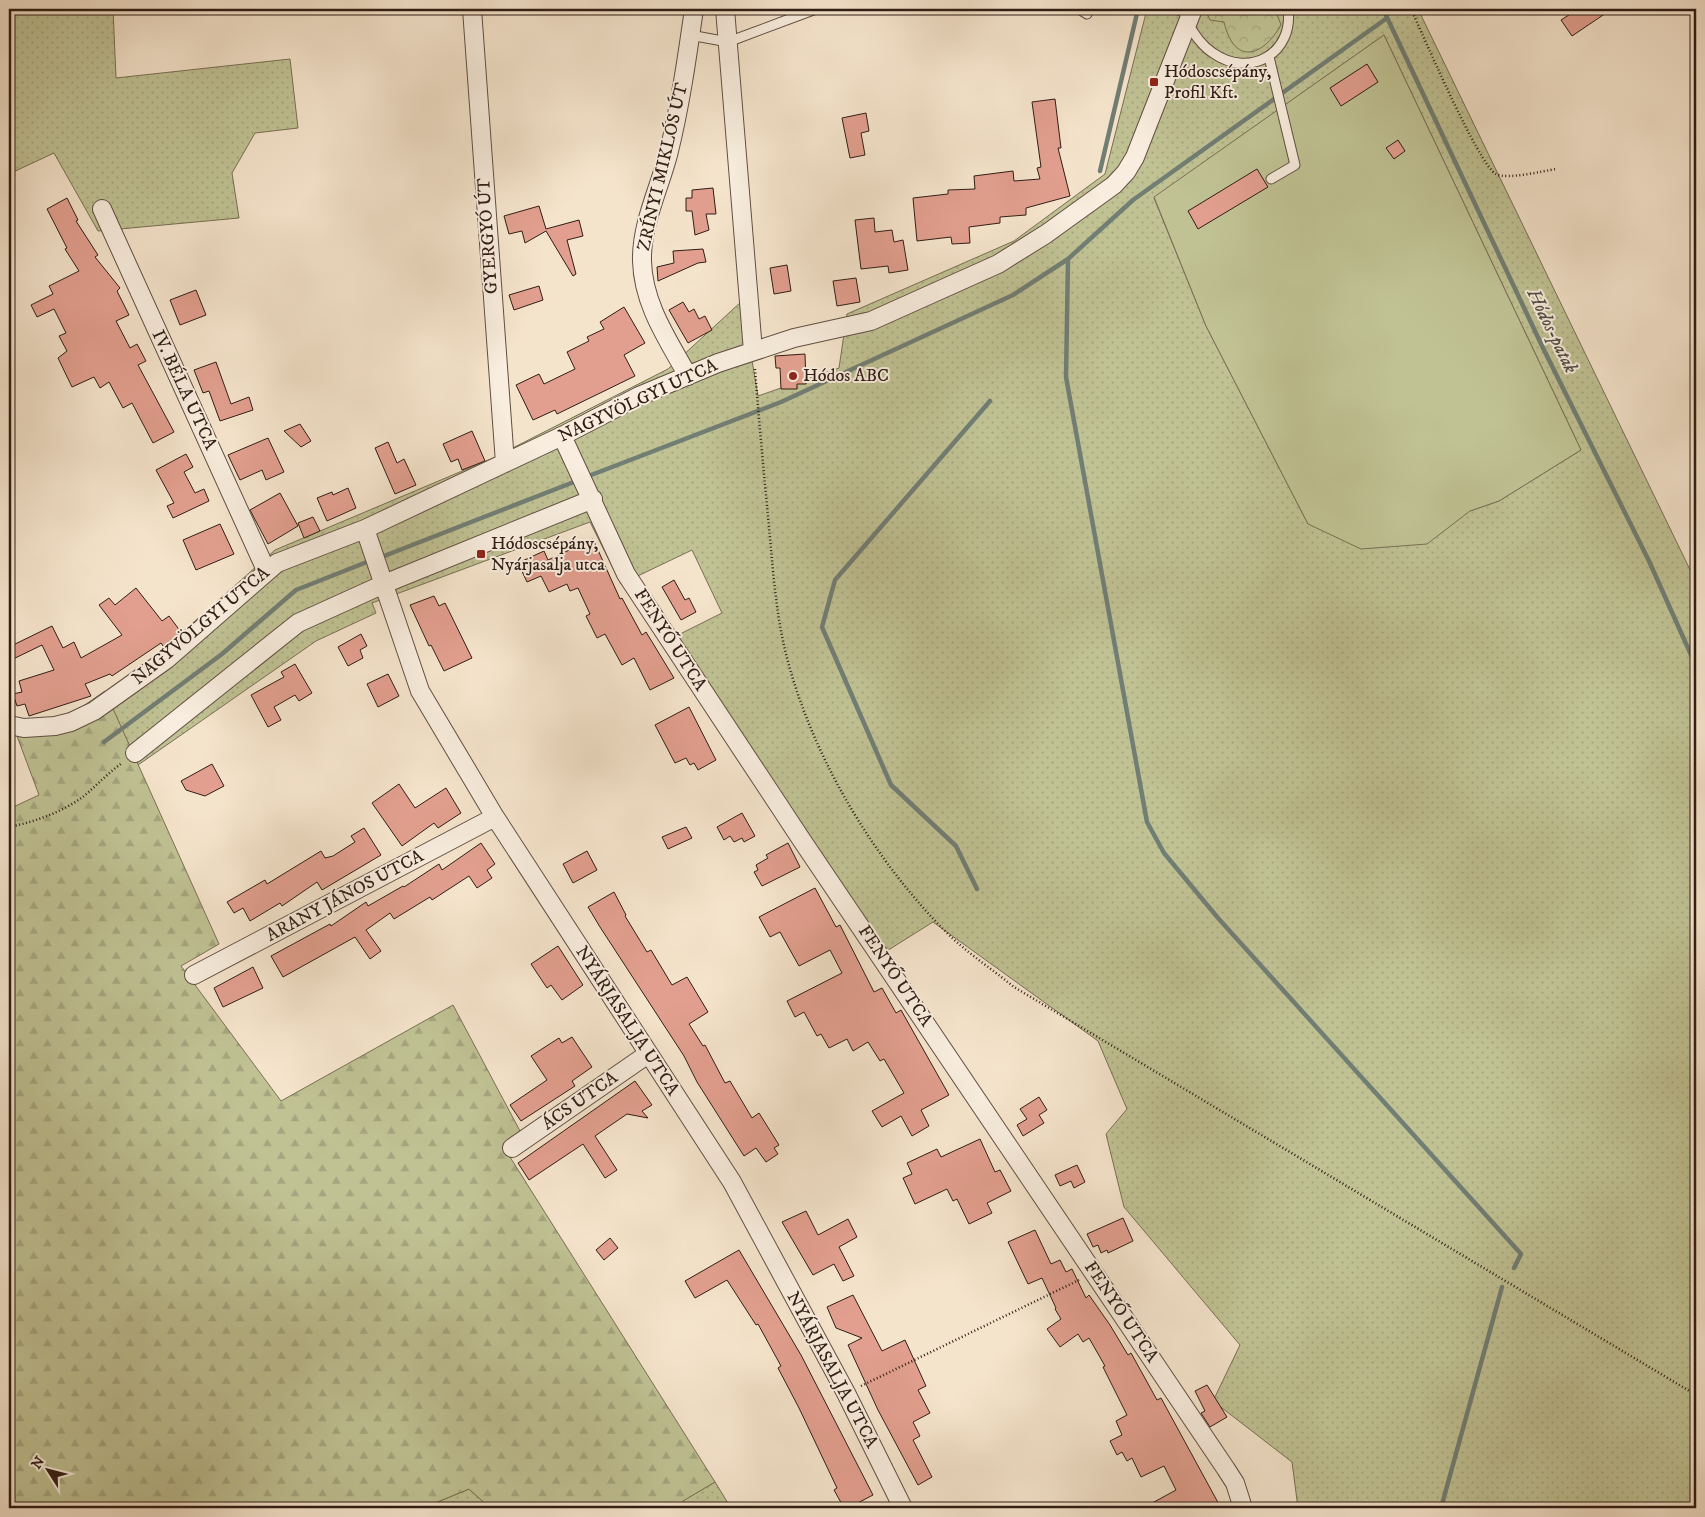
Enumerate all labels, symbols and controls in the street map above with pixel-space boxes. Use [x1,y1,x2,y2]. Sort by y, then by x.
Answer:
place label: Hódoscsépány, Profil Kft. [1164,61,1272,104]
marker: Hódoscsépány, Profil Kft. [1148,76,1160,88]
street label: ZRÍNYI MIKLÓS ÚT [632,80,693,253]
street label: GYERGYÓ ÚT [472,177,503,295]
water label: Hódos-patak [1520,284,1582,378]
street label: IV. BÉLA UTCA [147,327,222,454]
street label: NAGYVÖLGYI UTCA [555,354,721,447]
place label: Hódos ABC [803,365,889,387]
marker: Hódos ABC [787,370,799,382]
place label: Hódoscsépány, Nyárjasalja utca [491,533,605,576]
marker: Hódoscsépány, Nyárjasalja utca [475,548,487,560]
street label: NAGYVÖLGYI UTCA [128,562,275,690]
street label: FENYŐ UTCA [629,584,712,696]
street label: ARANY JÁNOS UTCA [262,844,428,947]
street label: FENYŐ UTCA [853,921,938,1031]
street label: NYÁRJASALJA UTCA [570,941,685,1100]
street label: ÁCS UTCA [537,1066,623,1135]
street label: FENYŐ UTCA [1079,1257,1164,1367]
street label: NYÁRJASALJA UTCA [781,1288,884,1452]
north arrow [22,1444,72,1494]
text: N [28,1453,49,1473]

